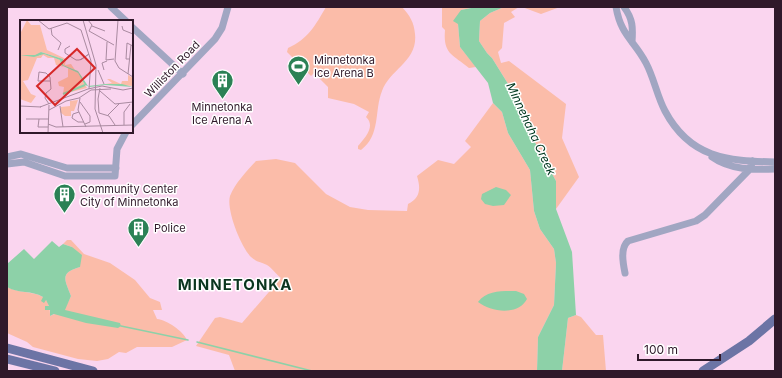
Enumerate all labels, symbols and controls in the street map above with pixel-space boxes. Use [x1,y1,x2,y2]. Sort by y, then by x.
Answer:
inset map [20,20,133,133]
street label: Williston Road [141,38,203,100]
sports icon: Minnetonka Ice Arena B [285,53,311,86]
place label: Minnetonka Ice Arena B [314,53,375,80]
building icon: Minnetonka Ice Arena A [209,68,235,101]
water label: Minnehaha Creek [503,80,560,178]
place label: Minnetonka Ice Arena A [192,100,252,127]
building icon: Community Center City of Minnetonka [51,182,77,215]
place label: Community Center City of Minnetonka [80,182,178,209]
building icon: Police [126,215,152,248]
place label: Police [154,221,186,235]
district label: MINNETONKA [178,275,292,294]
scale bar [638,336,720,362]
text: 100 m [644,342,678,357]

